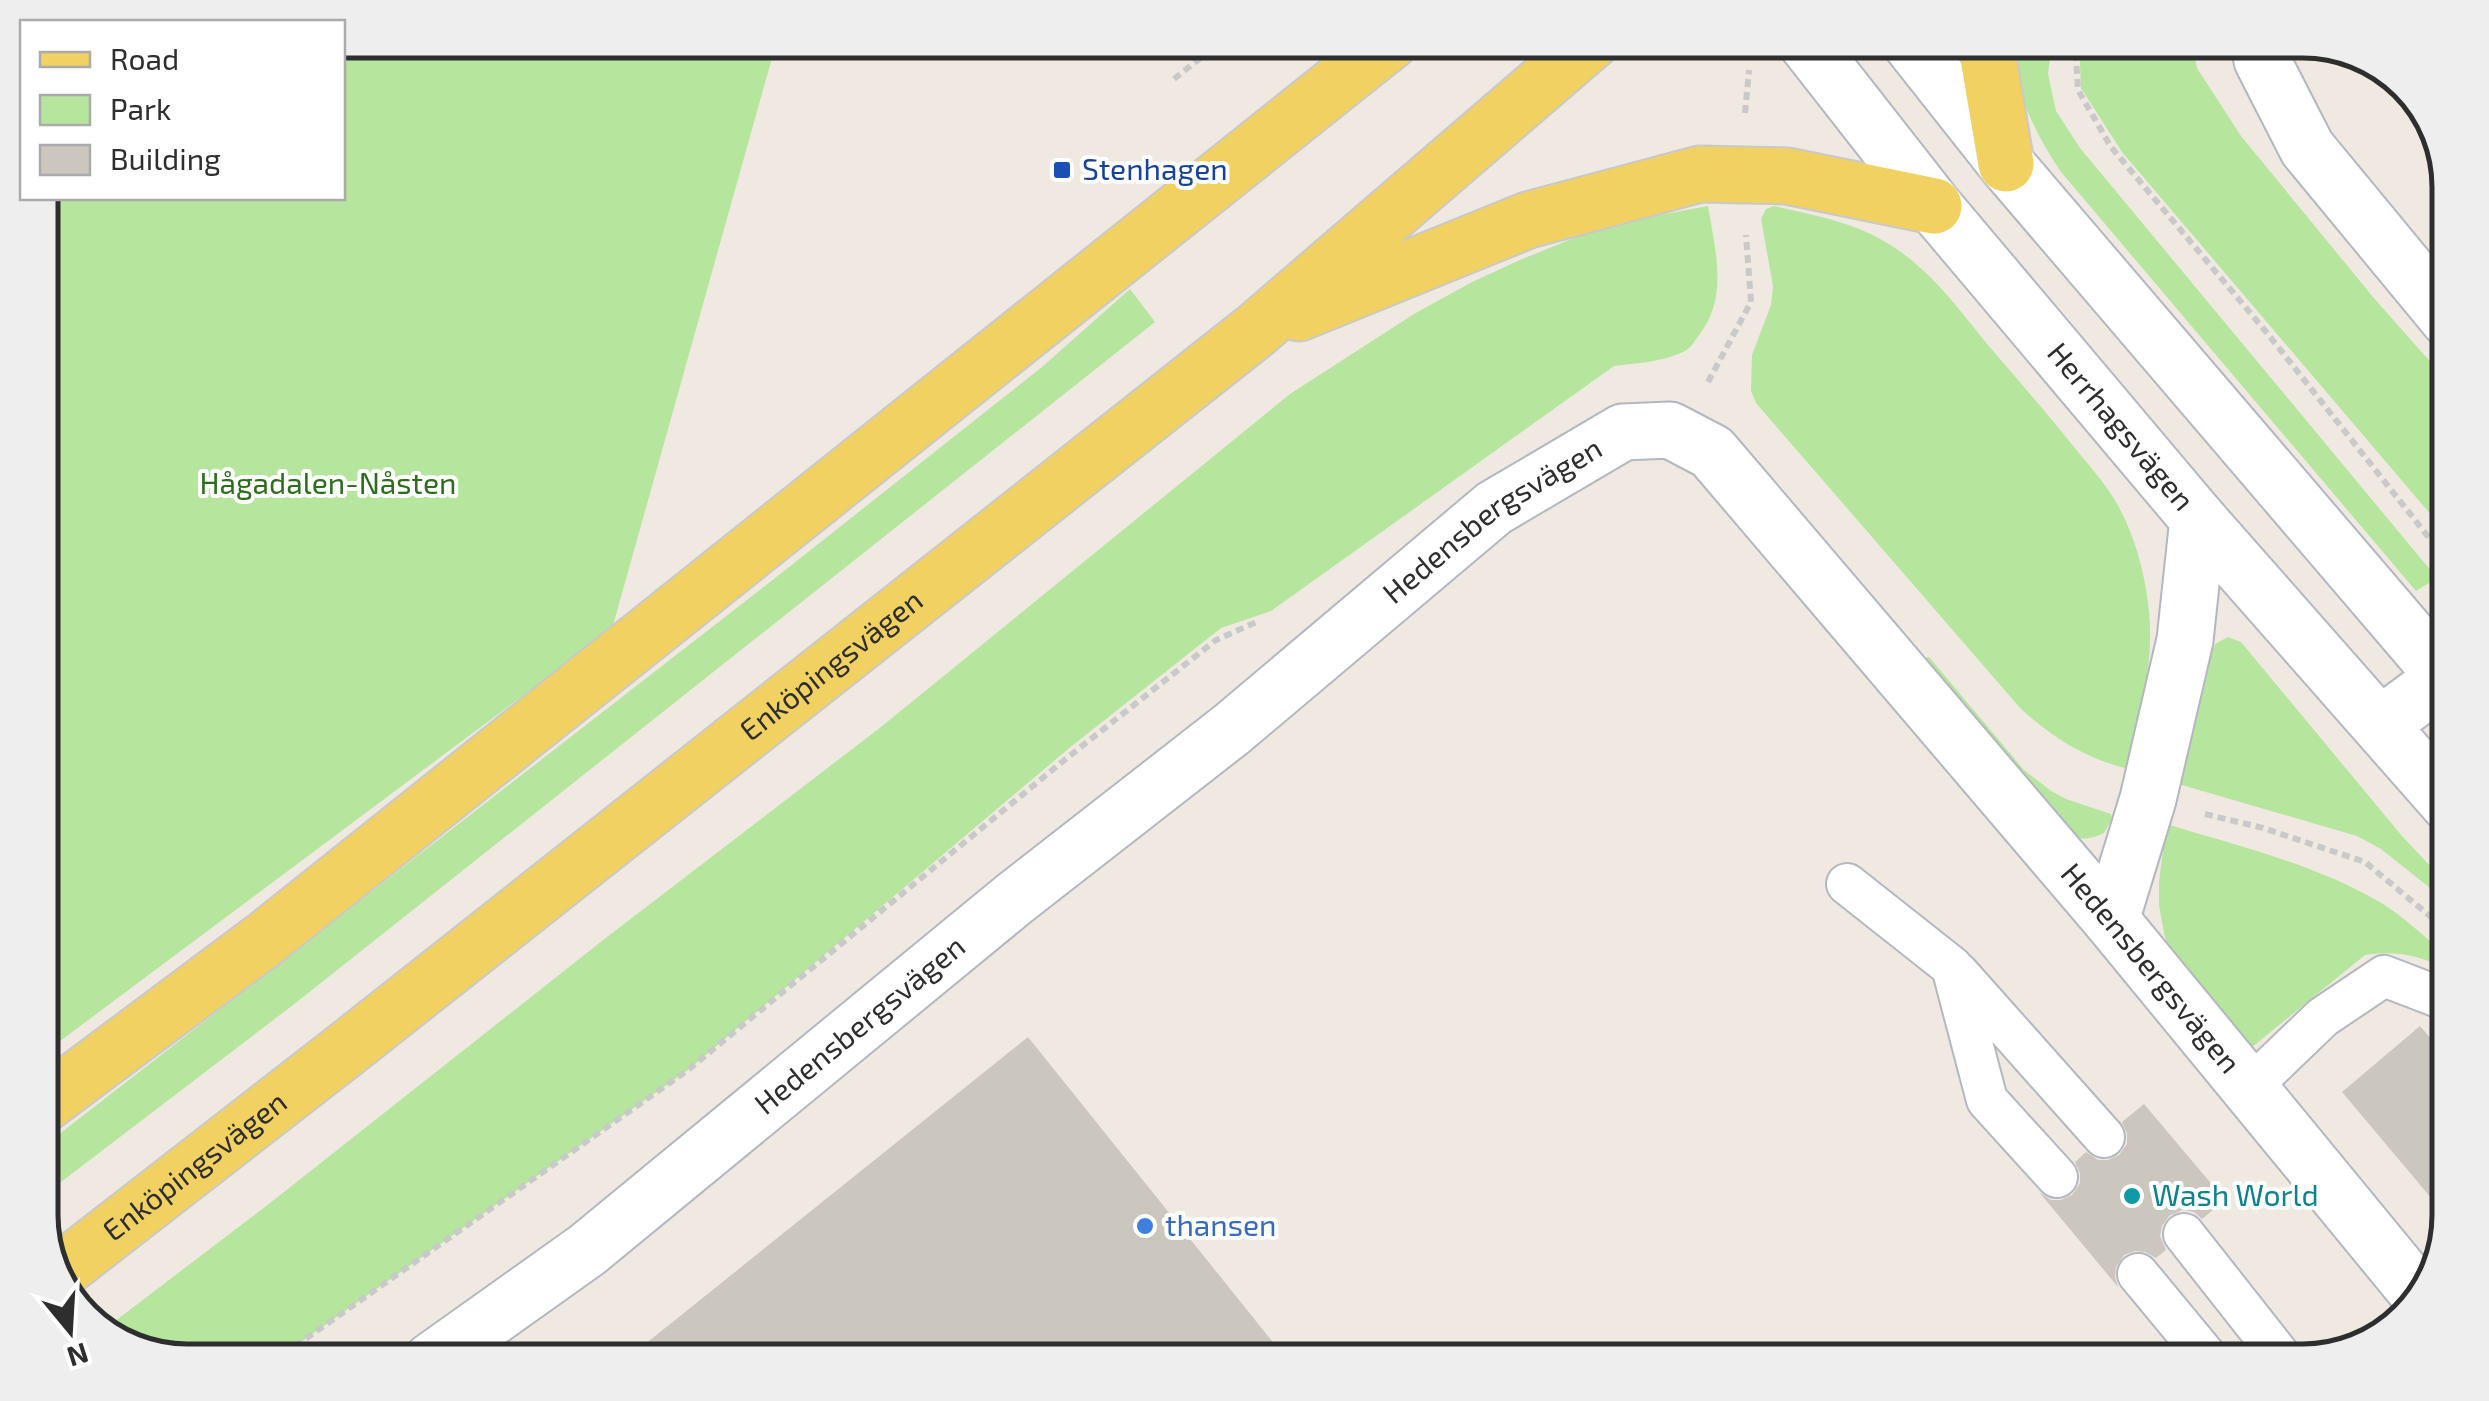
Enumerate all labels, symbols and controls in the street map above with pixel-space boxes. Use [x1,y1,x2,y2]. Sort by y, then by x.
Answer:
legend [20,20,345,200]
text: Road [110,40,179,76]
text: Park [110,90,171,126]
text: Building [110,140,221,176]
place label: Stenhagen [1082,150,1228,186]
marker: Stenhagen [1051,159,1073,181]
street label: Herrhagsvägen [2041,334,2203,517]
street label: Hedensbergsvägen [1375,429,1608,610]
park label: Hågadalen-Nåsten [200,464,456,500]
street label: Enköpingsvägen [732,581,929,747]
street label: Hedensbergsvägen [2054,855,2249,1079]
street label: Hedensbergsvägen [746,927,971,1121]
street label: Enköpingsvägen [95,1082,293,1248]
place label: Wash World [2152,1176,2319,1212]
marker: Wash World [2121,1185,2143,1207]
place label: thansen [1165,1206,1277,1242]
marker: thansen [1134,1215,1156,1237]
north arrow [20,1281,120,1381]
text: N [63,1336,93,1375]

